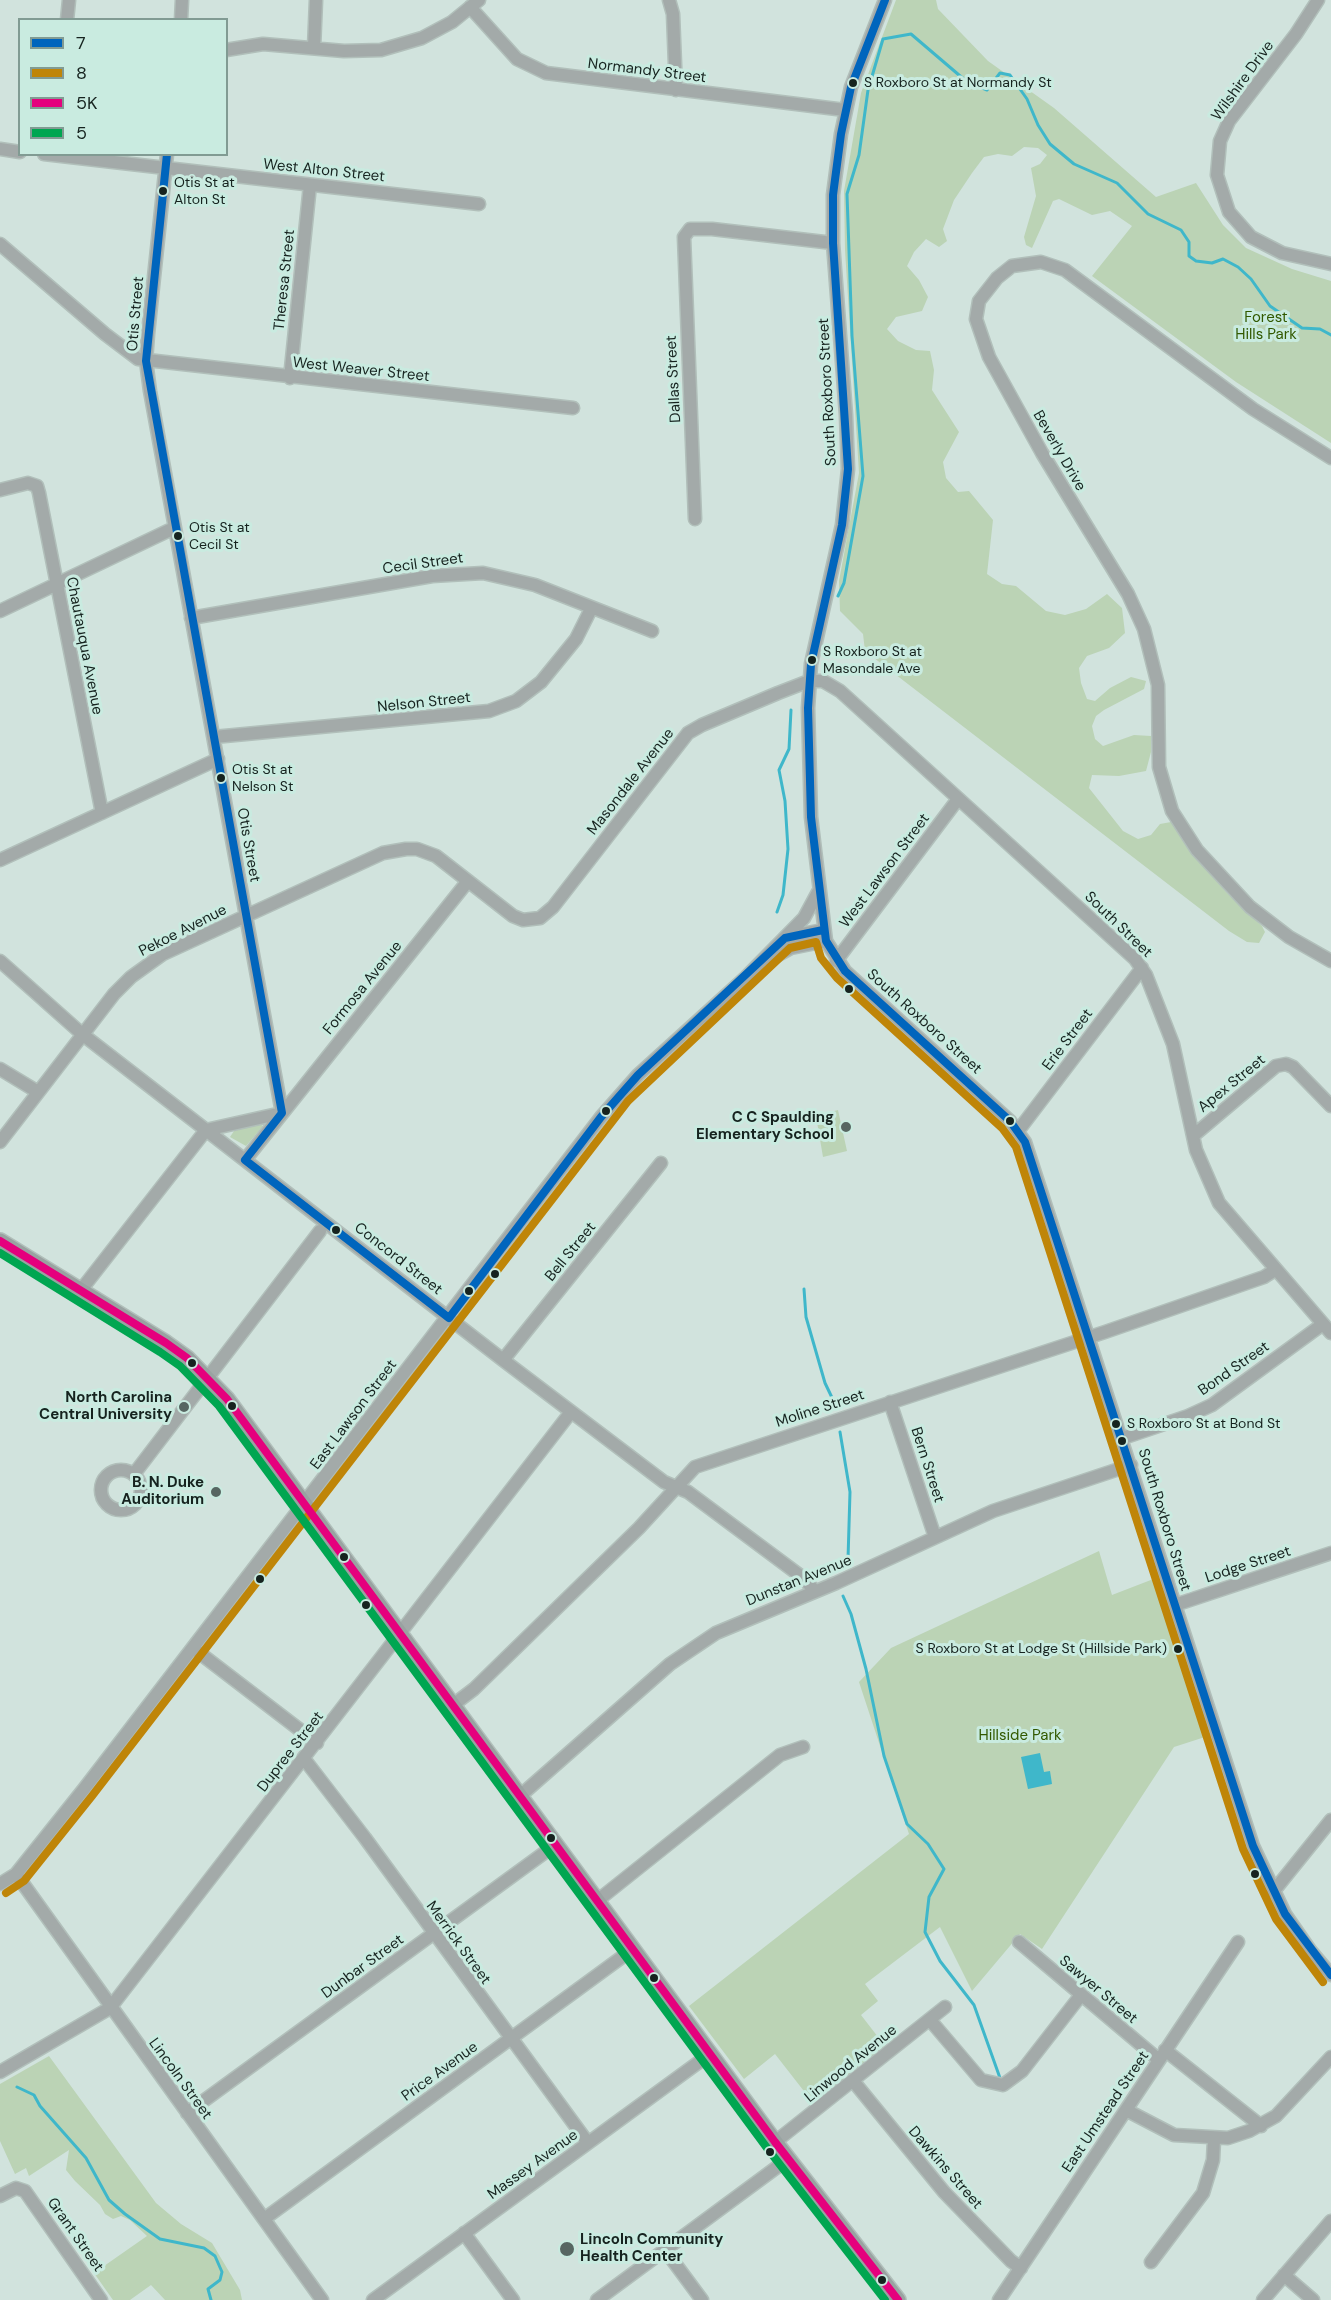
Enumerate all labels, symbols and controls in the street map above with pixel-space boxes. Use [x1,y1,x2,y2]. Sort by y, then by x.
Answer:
legend [18,18,228,156]
text: 7 [76,31,86,55]
street label: Wilshire Drive [1208,37,1278,125]
street label: Normandy Street [587,55,707,87]
text: 8 [76,61,87,85]
place label: S Roxboro St at Normandy St [864,75,1052,91]
marker: S Roxboro St at Normandy St [847,77,859,89]
text: 5K [76,91,98,115]
text: 5 [76,121,87,145]
street label: West Alton Street [262,156,386,186]
place label: Otis St at Alton St [174,175,235,208]
marker: Otis St at Alton St [157,185,169,197]
street label: Theresa Street [271,229,299,331]
street label: Otis Street [124,276,148,352]
park label: Forest Hills Park [1235,309,1297,344]
street label: South Roxboro Street [815,318,841,466]
street label: Dallas Street [663,335,685,423]
street label: West Weaver Street [292,354,430,386]
street label: Beverly Drive [1029,408,1089,494]
place label: Otis St at Cecil St [189,520,250,552]
marker: Otis St at Cecil St [172,530,184,542]
street label: Cecil Street [381,549,465,579]
street label: Chautauqua Avenue [62,576,106,716]
place label: S Roxboro St at Masondale Ave [823,644,922,676]
marker: S Roxboro St at Masondale Ave [806,654,818,666]
street label: Nelson Street [376,689,472,717]
street label: Masondale Avenue [584,725,678,839]
place label: Otis St at Nelson St [232,762,293,795]
marker: Otis St at Nelson St [215,772,227,784]
street label: Otis Street [233,806,263,884]
street label: West Lawson Street [836,810,934,932]
street label: South Street [1080,888,1156,962]
street label: Pekoe Avenue [136,901,230,961]
street label: Formosa Avenue [320,938,406,1038]
street label: South Roxboro Street [863,966,985,1078]
unlabelled marker [843,983,855,995]
street label: Erie Street [1039,1006,1097,1074]
street label: Apex Street [1195,1051,1269,1117]
unlabelled marker [600,1105,612,1117]
place label: C C Spaulding Elementary School [696,1109,834,1144]
unlabelled marker [1004,1115,1016,1127]
marker: C C Spaulding Elementary School [839,1120,853,1134]
street label: Concord Street [350,1219,446,1299]
street label: Bell Street [542,1219,600,1285]
unlabelled marker [330,1224,342,1236]
unlabelled marker [489,1268,501,1280]
unlabelled marker [463,1285,475,1297]
street label: Bond Street [1195,1338,1273,1400]
unlabelled marker [186,1357,198,1369]
street label: East Lawson Street [307,1357,401,1473]
street label: Moline Street [773,1386,867,1432]
place label: North Carolina Central University [39,1389,172,1424]
marker: North Carolina Central University [177,1400,191,1414]
unlabelled marker [226,1400,238,1412]
place label: S Roxboro St at Bond St [1127,1416,1281,1432]
marker: S Roxboro St at Bond St [1110,1418,1122,1430]
street label: Bern Street [906,1425,948,1505]
unlabelled marker [1116,1435,1128,1447]
street label: South Roxboro Street [1134,1447,1194,1593]
place label: B. N. Duke Auditorium [121,1474,204,1509]
marker: B. N. Duke Auditorium [209,1485,223,1499]
street label: Lodge Street [1203,1543,1293,1587]
unlabelled marker [338,1551,350,1563]
street label: Dunstan Avenue [744,1552,854,1610]
unlabelled marker [254,1573,266,1585]
unlabelled marker [360,1599,372,1611]
place label: S Roxboro St at Lodge St (Hillside Park) [916,1641,1167,1657]
marker: S Roxboro St at Lodge St (Hillside Park) [1172,1643,1184,1655]
street label: Dupree Street [254,1708,328,1796]
park label: Hillside Park [978,1727,1062,1745]
unlabelled marker [545,1832,557,1844]
unlabelled marker [1249,1868,1261,1880]
street label: Merrick Street [422,1898,494,1988]
street label: Dunbar Street [318,1931,408,2003]
street label: Sawyer Street [1055,1952,1141,2028]
unlabelled marker [648,1972,660,1984]
street label: Linwood Avenue [801,2021,901,2107]
street label: Lincoln Street [144,2035,216,2123]
street label: Price Avenue [398,2038,482,2106]
street label: East Umstead Street [1059,2048,1153,2176]
street label: Dawkins Street [904,2123,986,2213]
street label: Massey Avenue [484,2126,582,2204]
unlabelled marker [764,2146,776,2158]
street label: Grant Street [43,2195,107,2275]
place label: Lincoln Community Health Center [580,2231,723,2266]
marker: Lincoln Community Health Center [558,2240,576,2258]
unlabelled marker [876,2274,888,2286]

